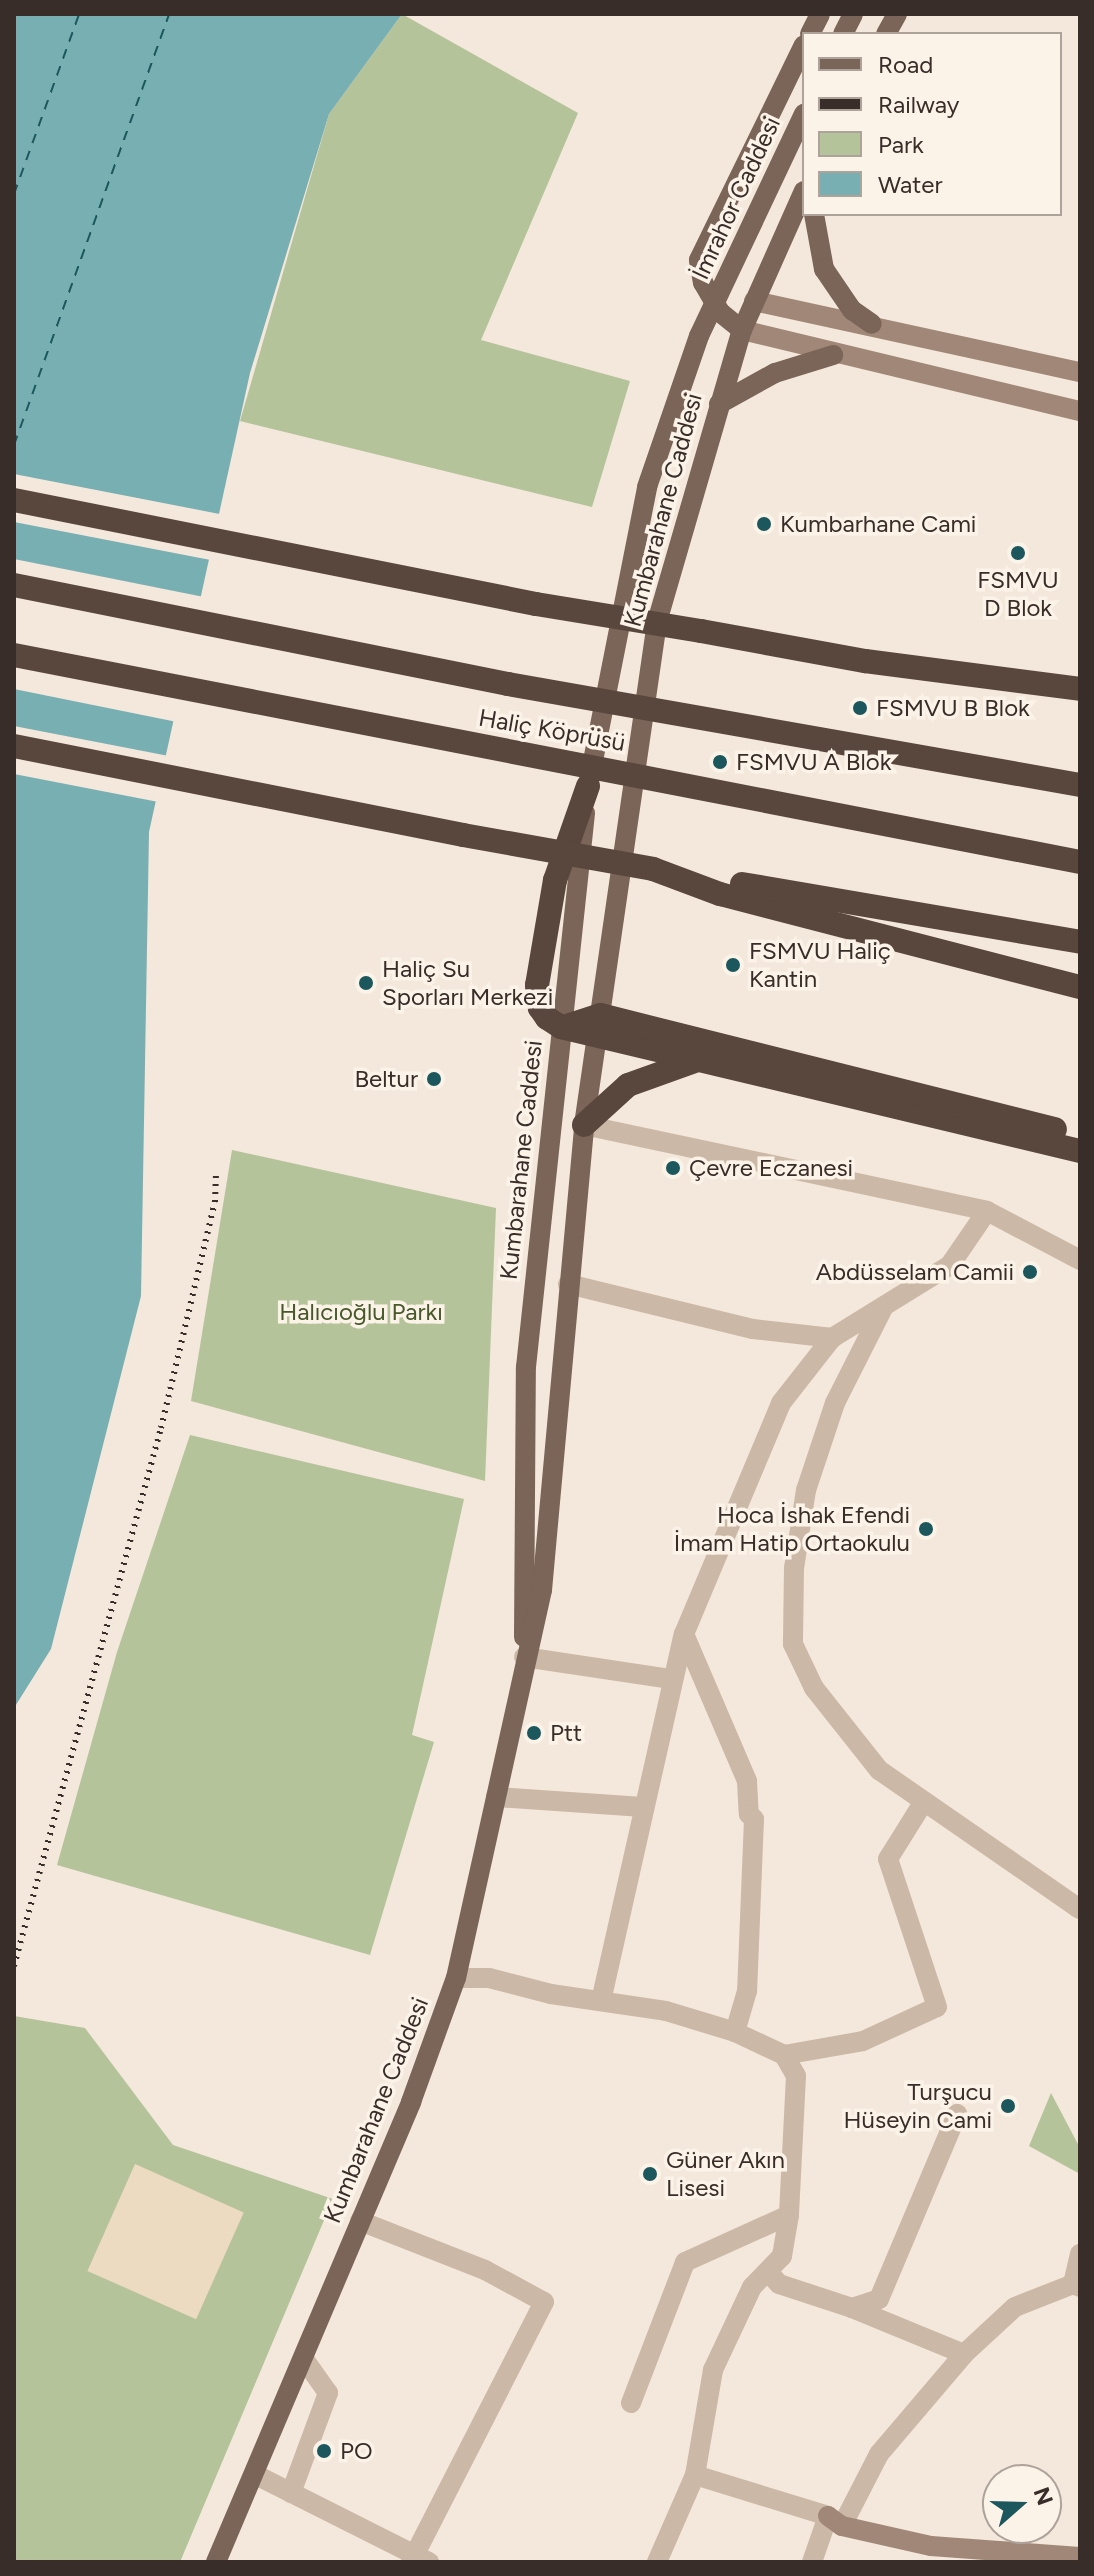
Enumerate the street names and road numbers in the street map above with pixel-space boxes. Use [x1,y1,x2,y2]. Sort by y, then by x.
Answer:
street label: İmrahor Caddesi [686,112,786,284]
street label: Kumbarahane Caddesi [618,390,708,630]
street label: Haliç Köprüsü [476,703,628,757]
street label: Kumbarahane Caddesi [494,1039,548,1281]
street label: Kumbarahane Caddesi [318,1993,434,2227]

